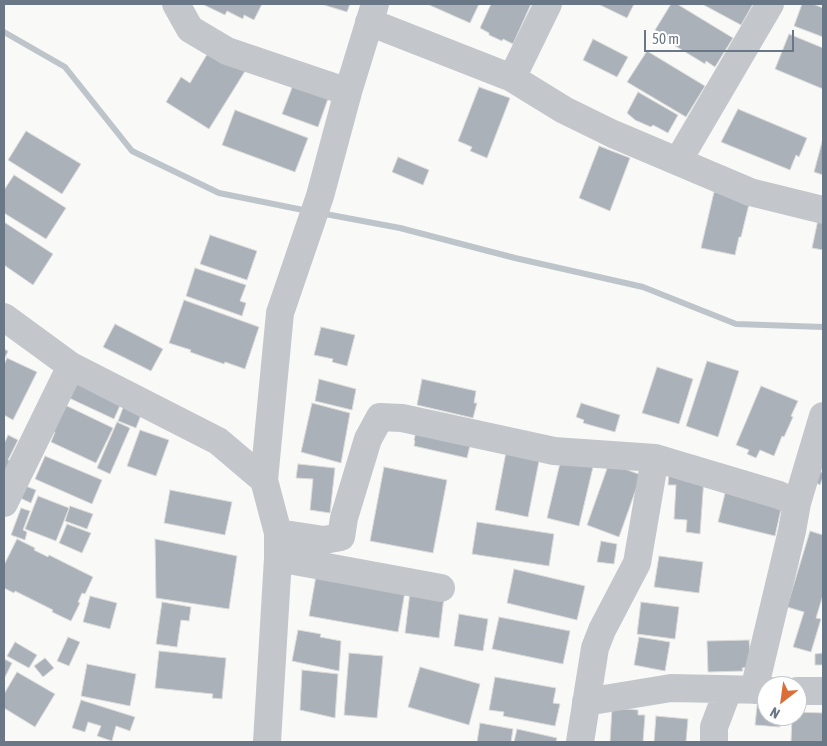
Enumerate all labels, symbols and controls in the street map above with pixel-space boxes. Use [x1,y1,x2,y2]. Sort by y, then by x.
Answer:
scale bar [647,20,797,52]
text: 50 m [652,30,679,47]
north arrow [757,676,807,726]
text: N [767,704,783,722]

